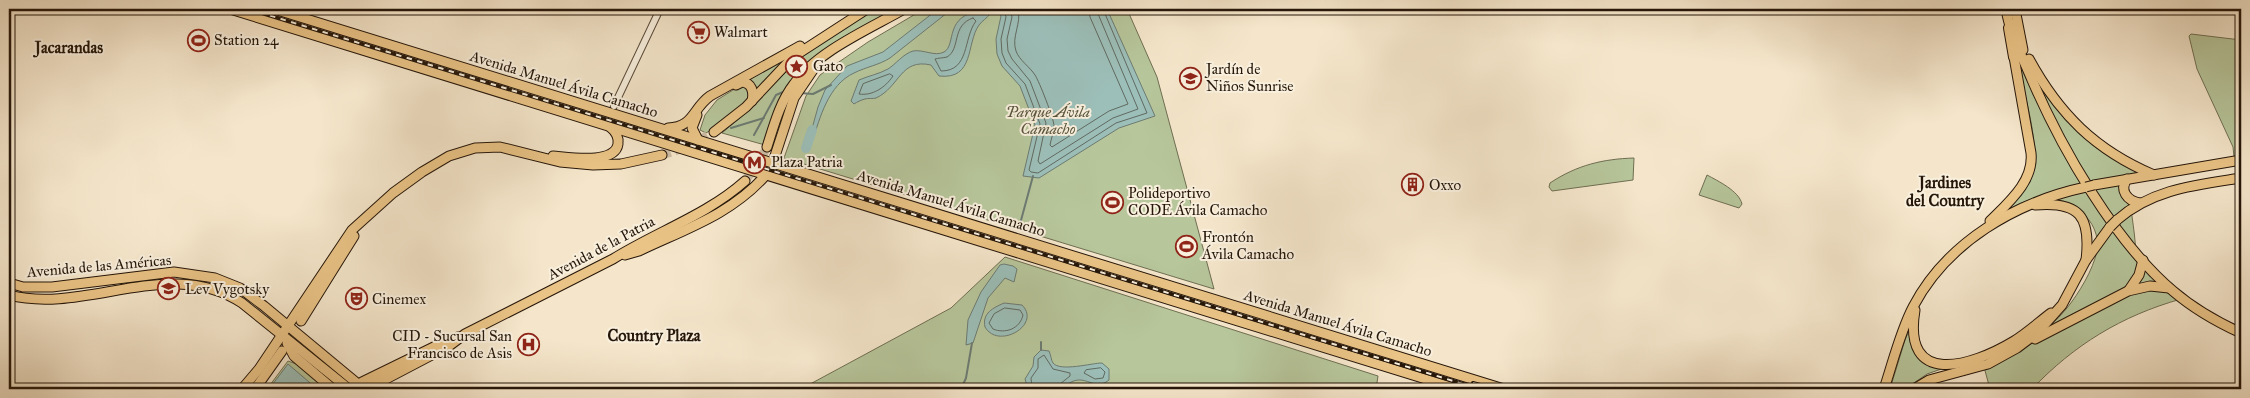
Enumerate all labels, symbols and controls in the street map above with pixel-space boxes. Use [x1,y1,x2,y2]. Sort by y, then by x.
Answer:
supermarket icon: Walmart [686,20,710,44]
place label: Walmart [714,23,768,41]
sports icon: Station 24 [186,28,210,52]
place label: Station 24 [214,31,279,49]
district label: Jacarandas [33,38,103,58]
street label: Avenida Manuel Ávila Camacho [467,46,661,121]
place icon: Gato [785,54,809,78]
place label: Gato [813,57,844,75]
place label: Jardín de Niños Sunrise [1204,60,1293,95]
school or university icon: Jardín de Niños Sunrise [1178,66,1202,90]
park label: Parque Ávila Camacho [1006,103,1090,138]
metro station icon: Plaza Patria [743,150,767,174]
place label: Plaza Patria [771,153,843,171]
street label: Avenida Manuel Ávila Camacho [854,165,1048,240]
building icon: Oxxo [1401,173,1425,197]
district label: Jardines del Country [1906,173,1985,211]
place label: Oxxo [1429,176,1462,194]
place label: Polideportivo CODE Ávila Camacho [1128,184,1268,219]
sports icon: Polideportivo CODE Ávila Camacho [1100,190,1124,214]
street label: Avenida de la Patria [543,212,658,284]
place label: Frontón Ávila Camacho [1201,228,1295,263]
sports icon: Frontón Ávila Camacho [1174,234,1198,258]
street label: Avenida de las Américas [25,251,172,281]
school or university icon: Lev Vygotsky [157,277,181,301]
place label: Lev Vygotsky [185,280,270,298]
street label: Avenida Manuel Ávila Camacho [1241,285,1435,360]
theatre icon: Cinemex [344,287,368,311]
place label: Cinemex [372,290,426,308]
district label: Country Plaza [607,326,702,346]
place label: CID - Sucursal San Francisco de Asis [392,327,512,362]
hospital icon: CID - Sucursal San Francisco de Asis [516,333,540,357]

